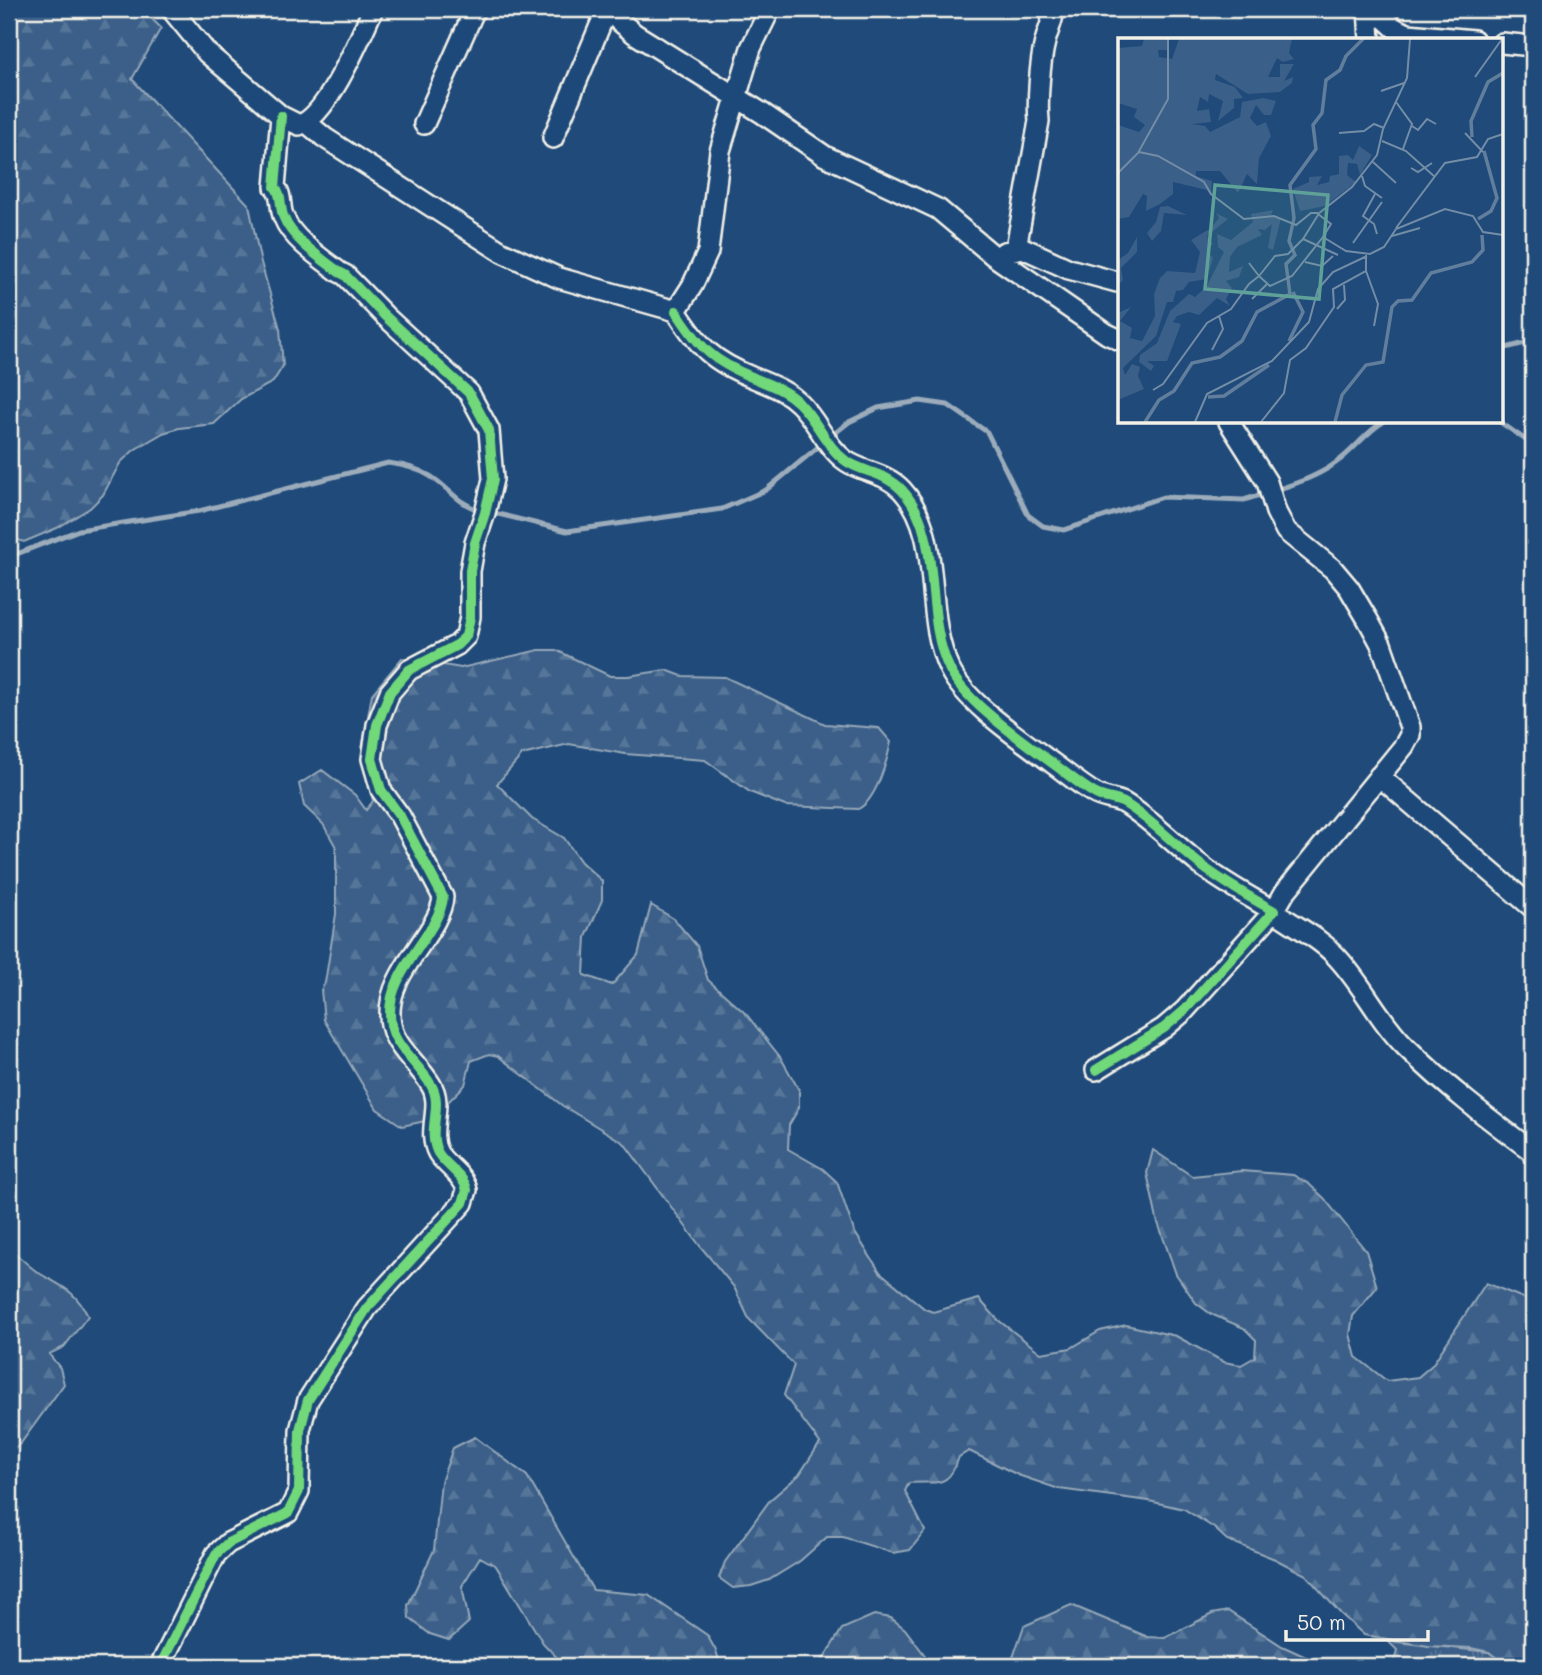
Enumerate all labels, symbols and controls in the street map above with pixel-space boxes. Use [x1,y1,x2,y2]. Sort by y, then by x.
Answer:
inset map [1118,38,1504,424]
scale bar [1286,1598,1428,1642]
text: 50 m [1297,1608,1346,1635]

